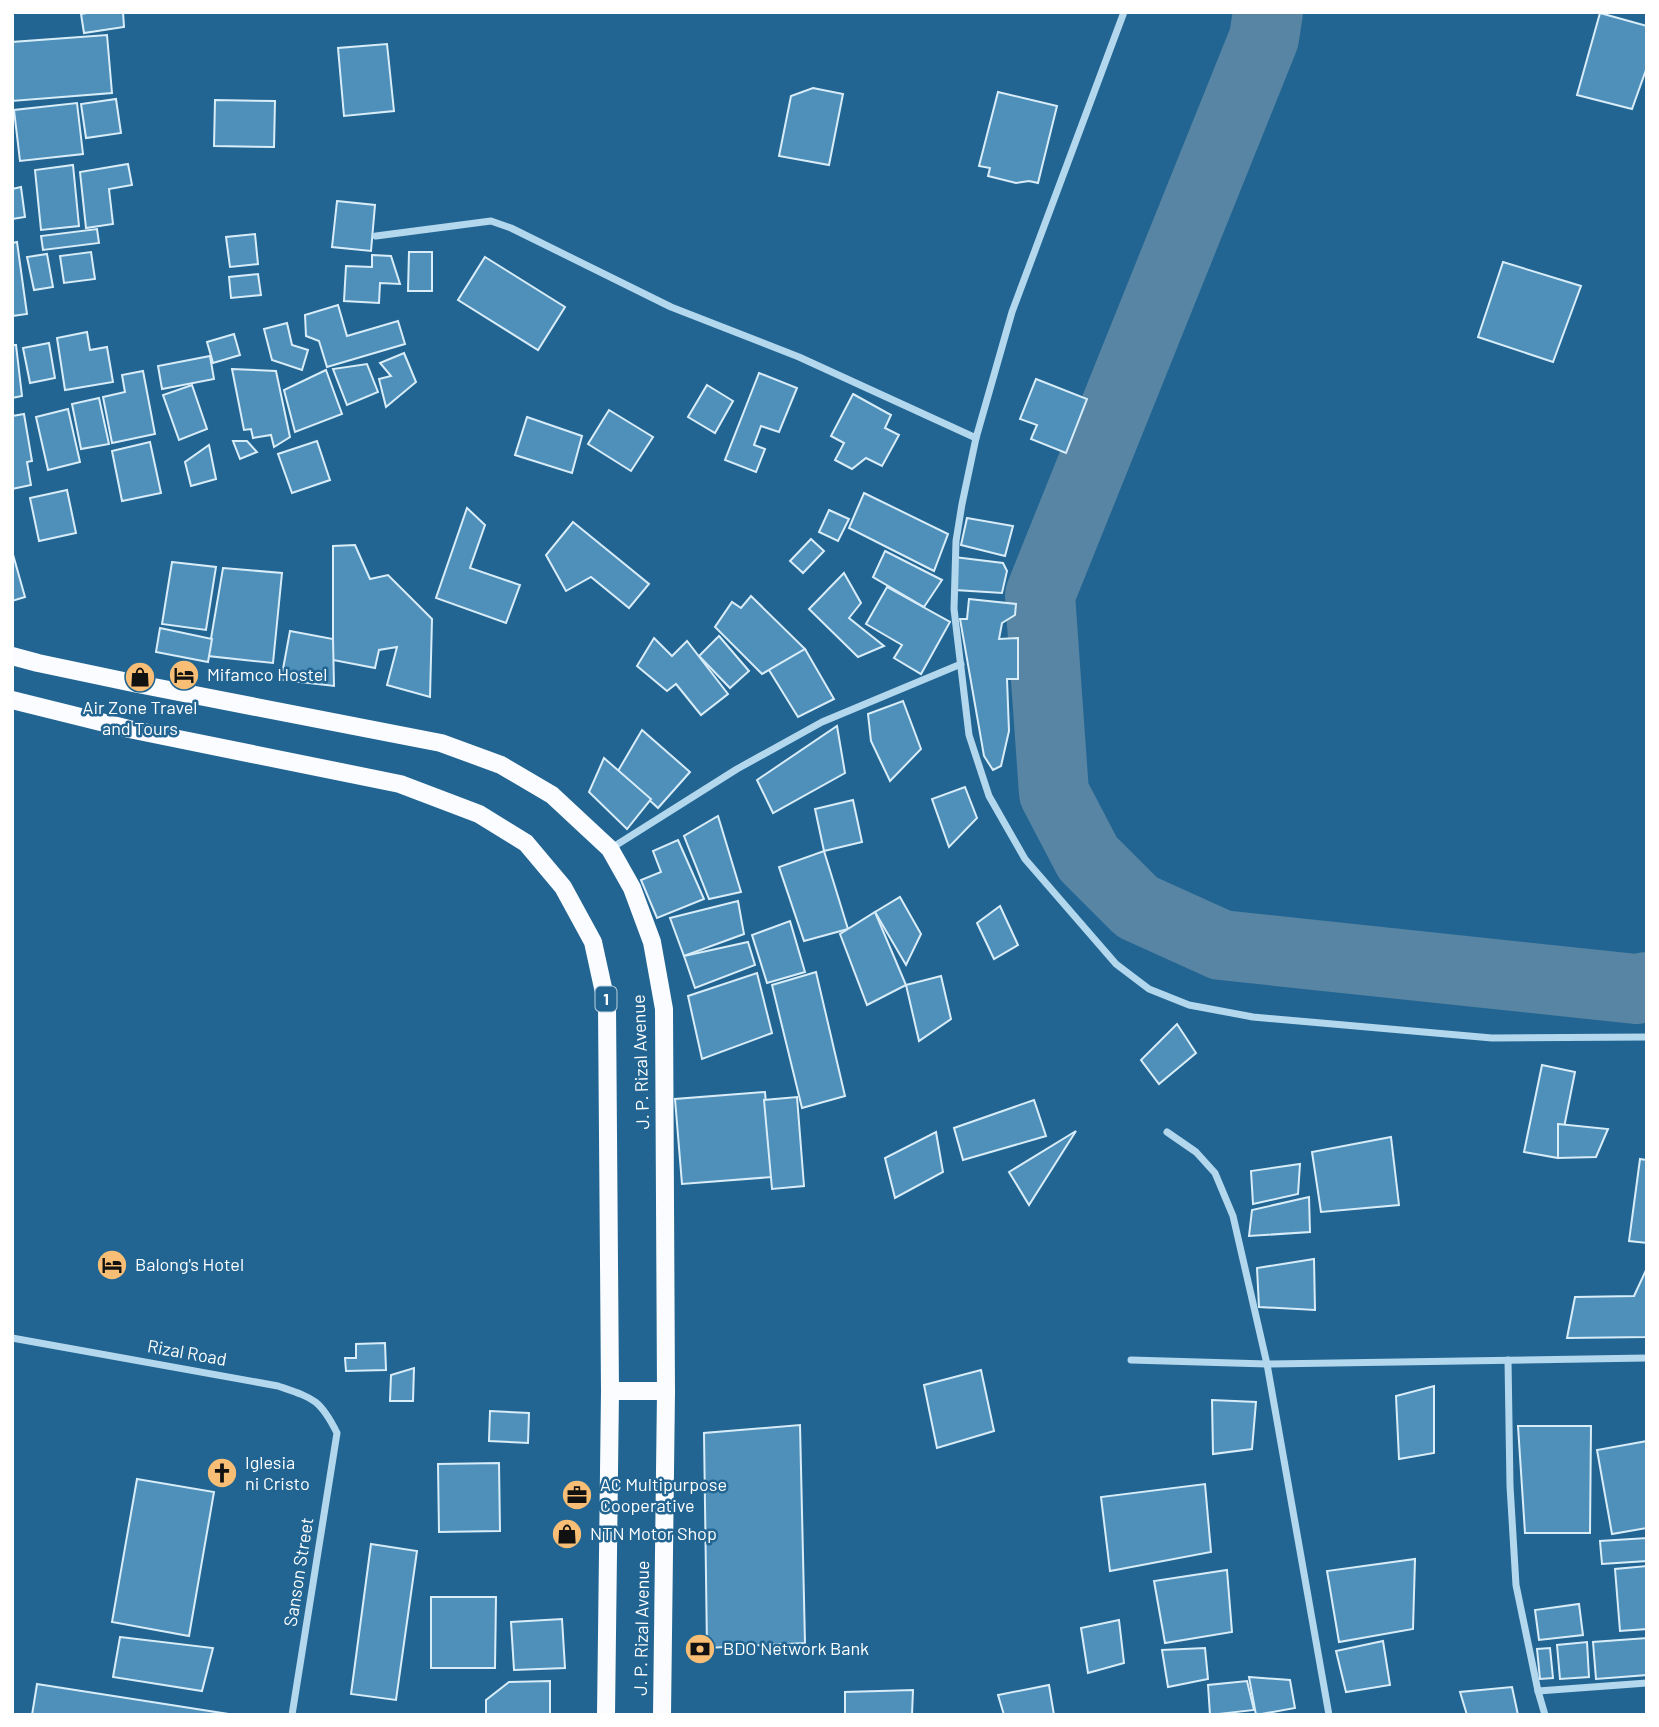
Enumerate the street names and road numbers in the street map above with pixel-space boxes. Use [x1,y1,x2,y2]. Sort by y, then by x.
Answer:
road number: 1 [596,987,616,1012]
street label: J. P. Rizal Avenue [627,994,653,1130]
street label: Rizal Road [146,1334,229,1370]
street label: Sanson Street [279,1516,318,1628]
street label: J. P. Rizal Avenue [629,1560,653,1696]

